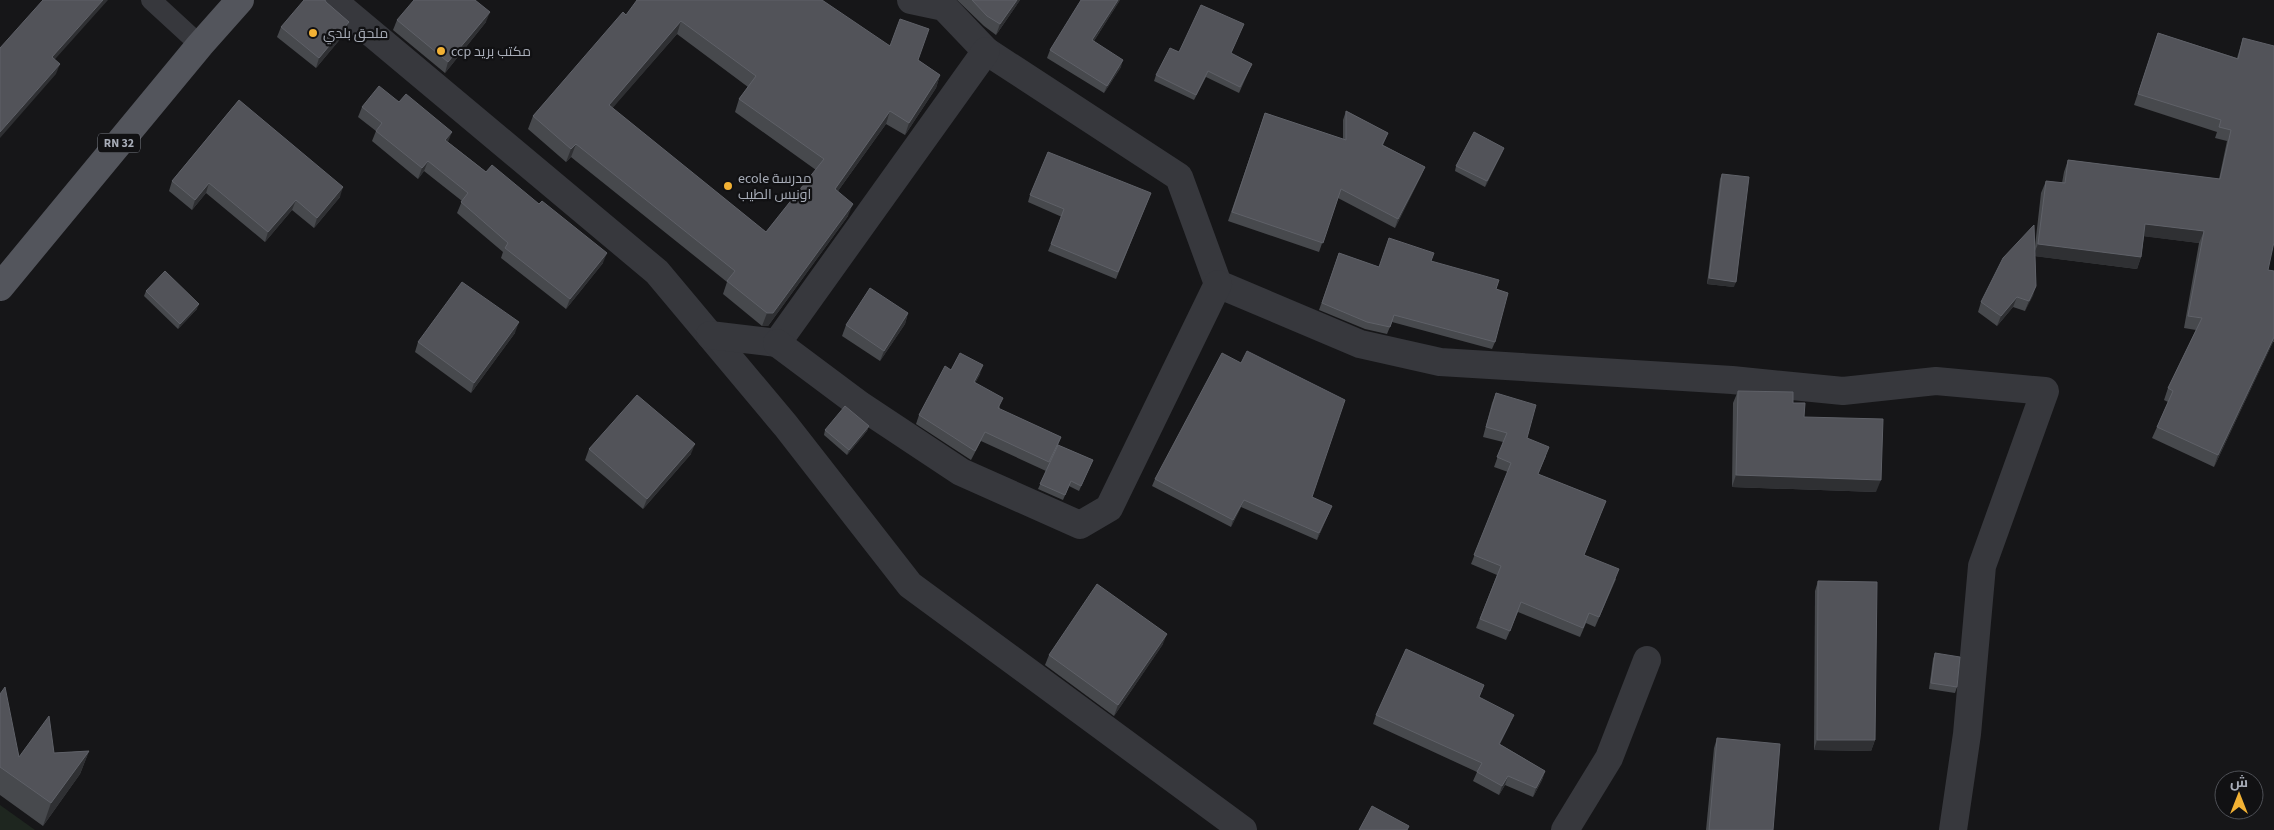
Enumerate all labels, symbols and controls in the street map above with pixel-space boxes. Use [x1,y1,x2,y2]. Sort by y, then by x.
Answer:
place label: ملحق بلدي [323,24,388,45]
marker: ملحق بلدي [307,27,319,39]
place label: ccp مكتب بريد [451,42,531,62]
marker: ccp مكتب بريد [435,45,447,57]
road number: RN 32 [98,134,140,152]
place label: ecole مدرسة اونيس الطيب [738,169,812,205]
marker: ecole مدرسة اونيس الطيب [722,180,734,192]
north arrow [2214,770,2264,820]
text: ش [2230,773,2248,793]

